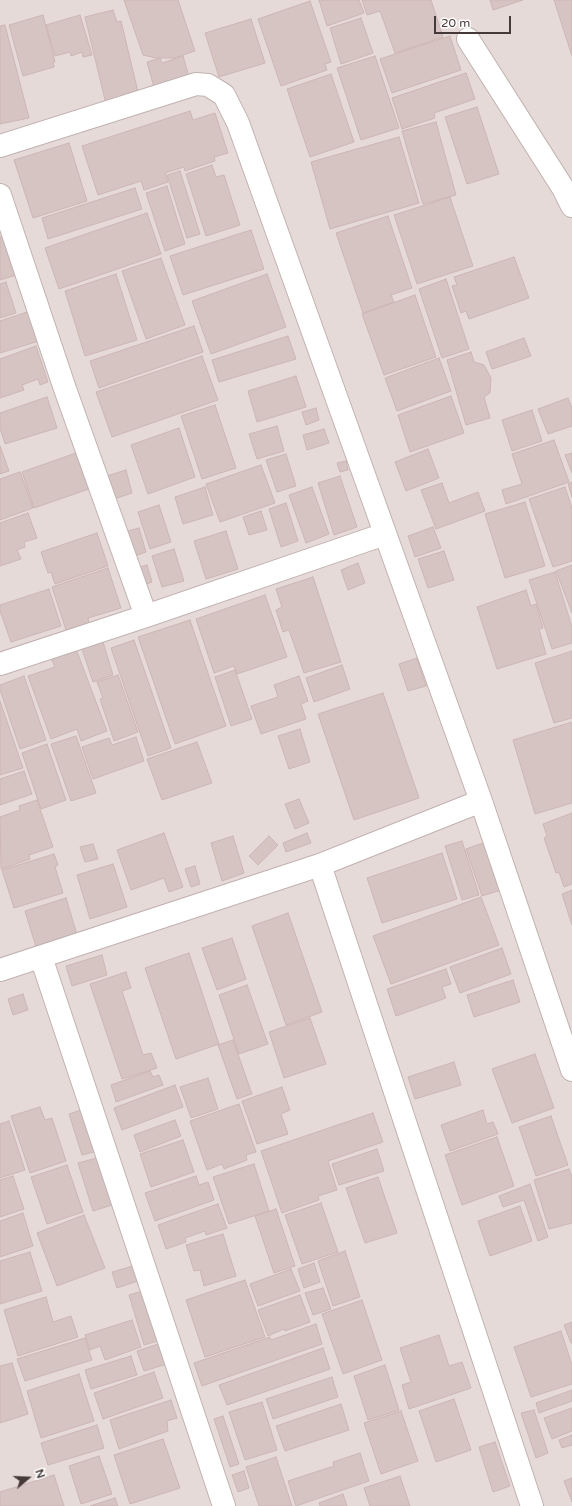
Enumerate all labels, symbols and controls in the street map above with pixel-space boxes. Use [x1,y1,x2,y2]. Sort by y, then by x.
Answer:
scale bar [436,8,513,34]
text: 20 m [441,16,470,30]
north arrow [8,1458,48,1498]
text: N [32,1468,47,1480]

